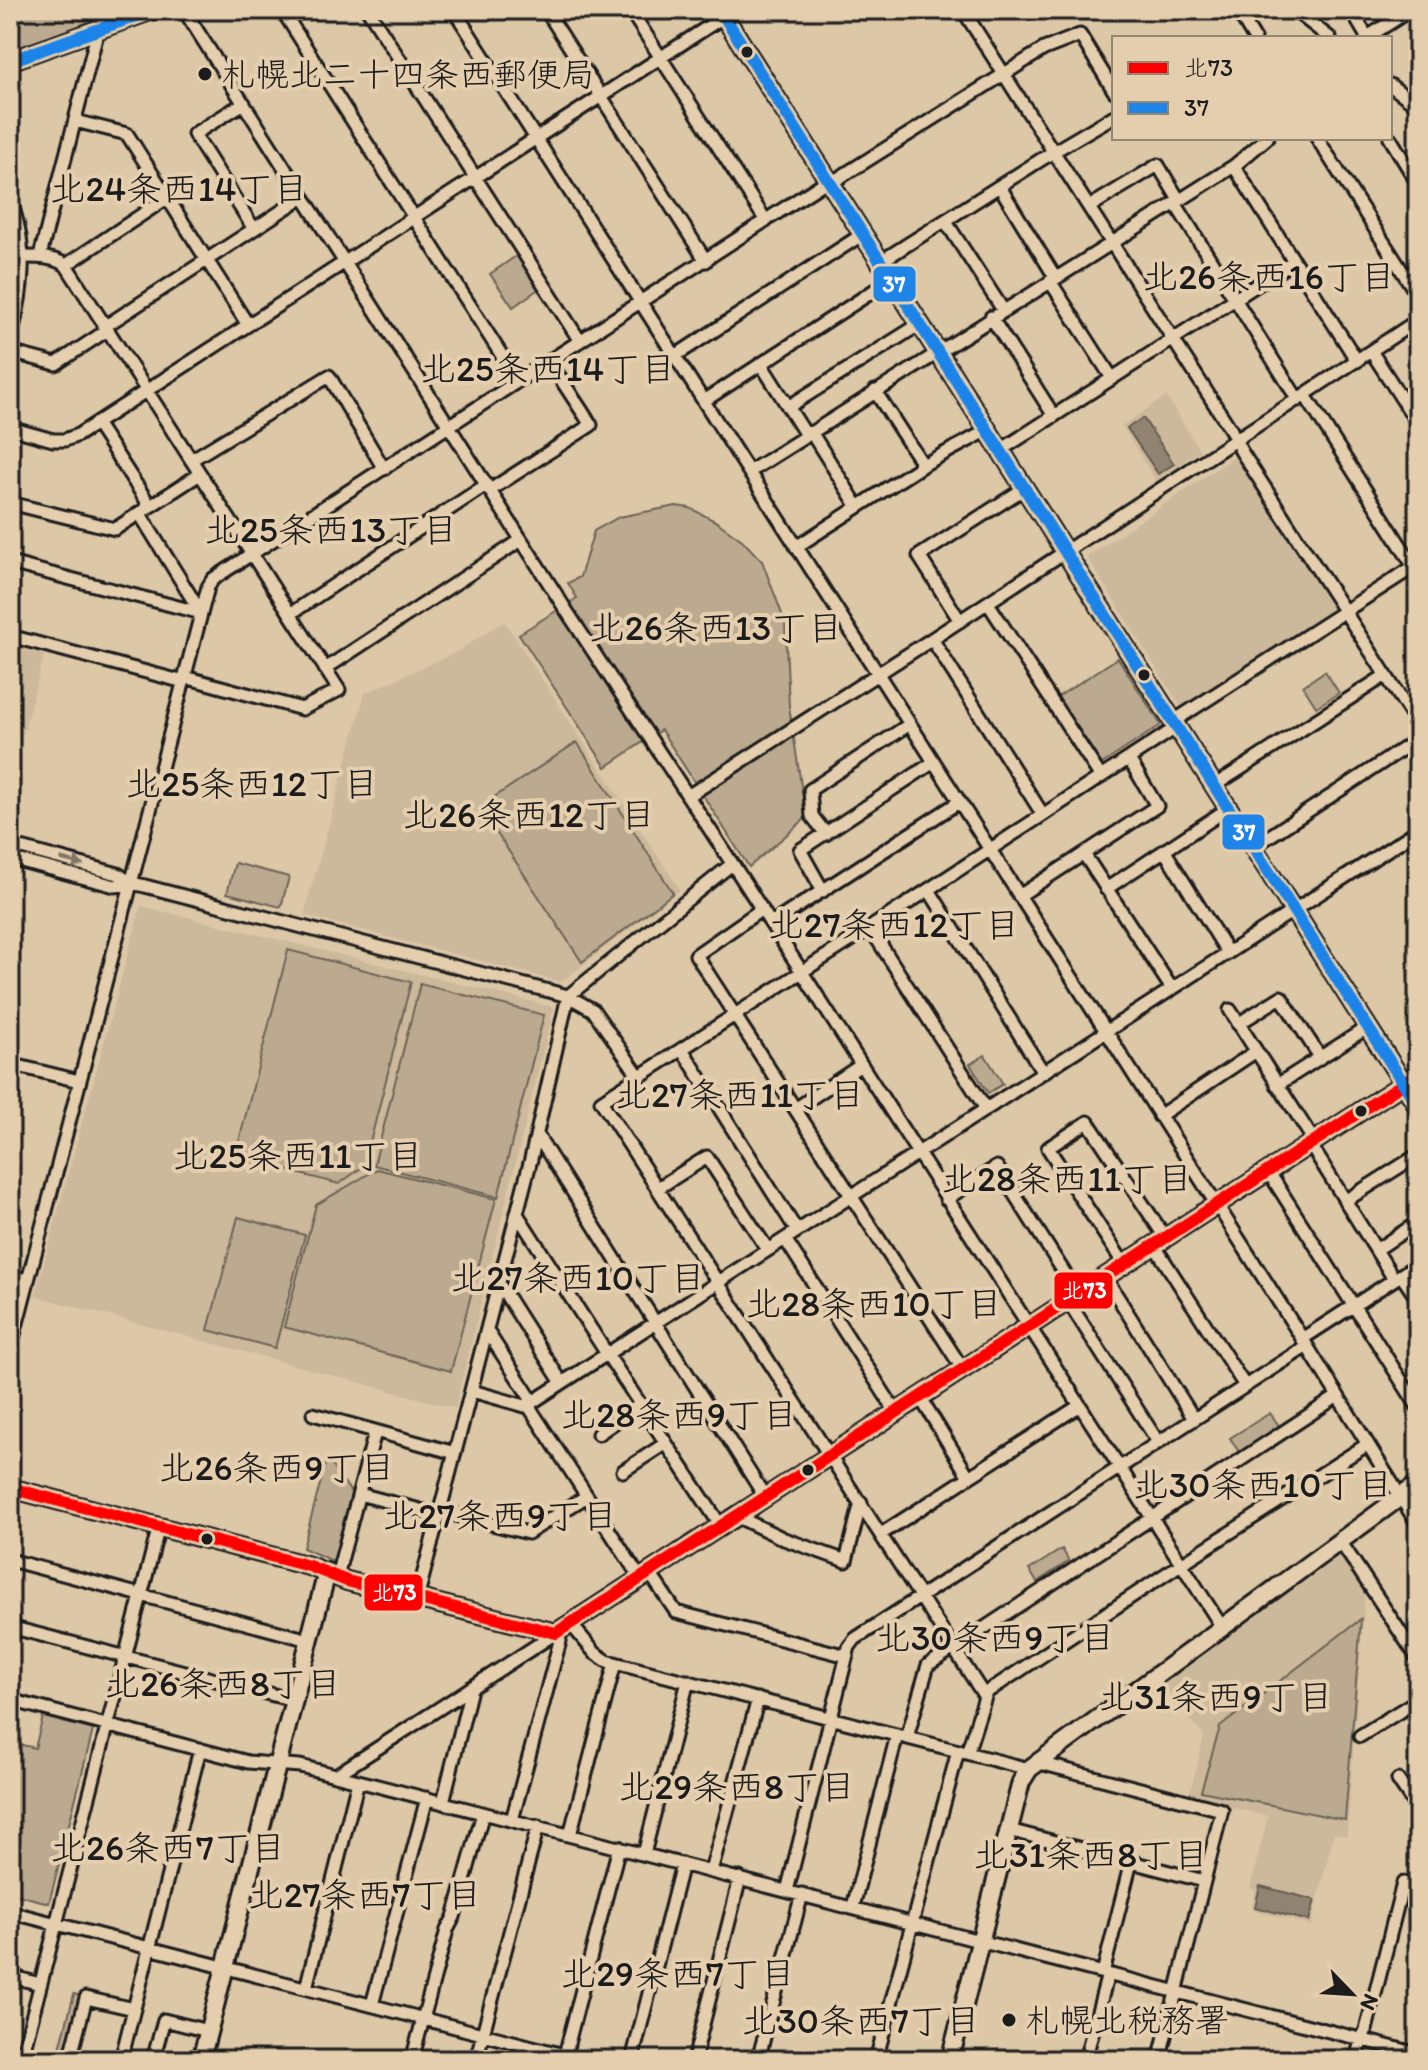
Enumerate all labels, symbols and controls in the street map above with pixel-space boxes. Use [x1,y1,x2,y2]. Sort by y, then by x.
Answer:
legend [1112,36,1392,140]
unlabelled marker [739,44,755,60]
text: 北73 [1184,53,1233,82]
place label: 札幌北二十四条西郵便局 [221,54,595,95]
marker: 札幌北二十四条西郵便局 [196,65,214,83]
text: 37 [1184,93,1209,122]
district label: 北24条西14丁目 [50,167,308,210]
district label: 北26条西16丁目 [1142,255,1396,298]
line badge: 37 [872,265,917,303]
text: 37 [883,271,906,298]
district label: 北25条西14丁目 [420,347,676,390]
district label: 北25条西13丁目 [204,508,458,551]
district label: 北26条西13丁目 [589,606,843,649]
unlabelled marker [1136,667,1152,683]
district label: 北25条西12丁目 [125,762,379,805]
district label: 北26条西12丁目 [402,793,656,836]
line badge: 37 [1221,813,1266,851]
text: 37 [1233,819,1256,846]
one-way arrow [59,856,84,868]
district label: 北27条西12丁目 [768,903,1020,946]
district label: 北27条西11丁目 [615,1073,865,1116]
unlabelled marker [1353,1103,1369,1119]
district label: 北25条西11丁目 [172,1134,424,1177]
district label: 北28条西11丁目 [941,1157,1193,1200]
district label: 北27条西10丁目 [450,1256,706,1299]
line badge: 北73 [1053,1271,1114,1310]
text: 北73 [1062,1277,1106,1304]
district label: 北28条西10丁目 [745,1282,1003,1325]
district label: 北28条西9丁目 [560,1393,798,1436]
district label: 北26条西9丁目 [159,1446,395,1489]
unlabelled marker [800,1462,816,1478]
district label: 北30条西10丁目 [1133,1463,1393,1506]
district label: 北27条西9丁目 [382,1494,618,1537]
unlabelled marker [199,1531,215,1547]
line badge: 北73 [363,1573,424,1612]
text: 北73 [372,1579,416,1606]
district label: 北30条西9丁目 [875,1616,1115,1659]
district label: 北26条西8丁目 [104,1662,342,1705]
district label: 北31条西9丁目 [1098,1675,1334,1718]
district label: 北29条西8丁目 [618,1765,856,1808]
district label: 北26条西7丁目 [50,1826,286,1869]
district label: 北31条西8丁目 [973,1833,1209,1876]
district label: 北27条西7丁目 [248,1873,482,1916]
district label: 北29条西7丁目 [560,1952,796,1995]
north arrow [1312,1954,1392,2034]
text: N [1354,1990,1385,2015]
district label: 北30条西7丁目 [741,1999,981,2042]
place label: 札幌北税務署 [1025,2000,1229,2041]
marker: 札幌北税務署 [1000,2011,1018,2029]

